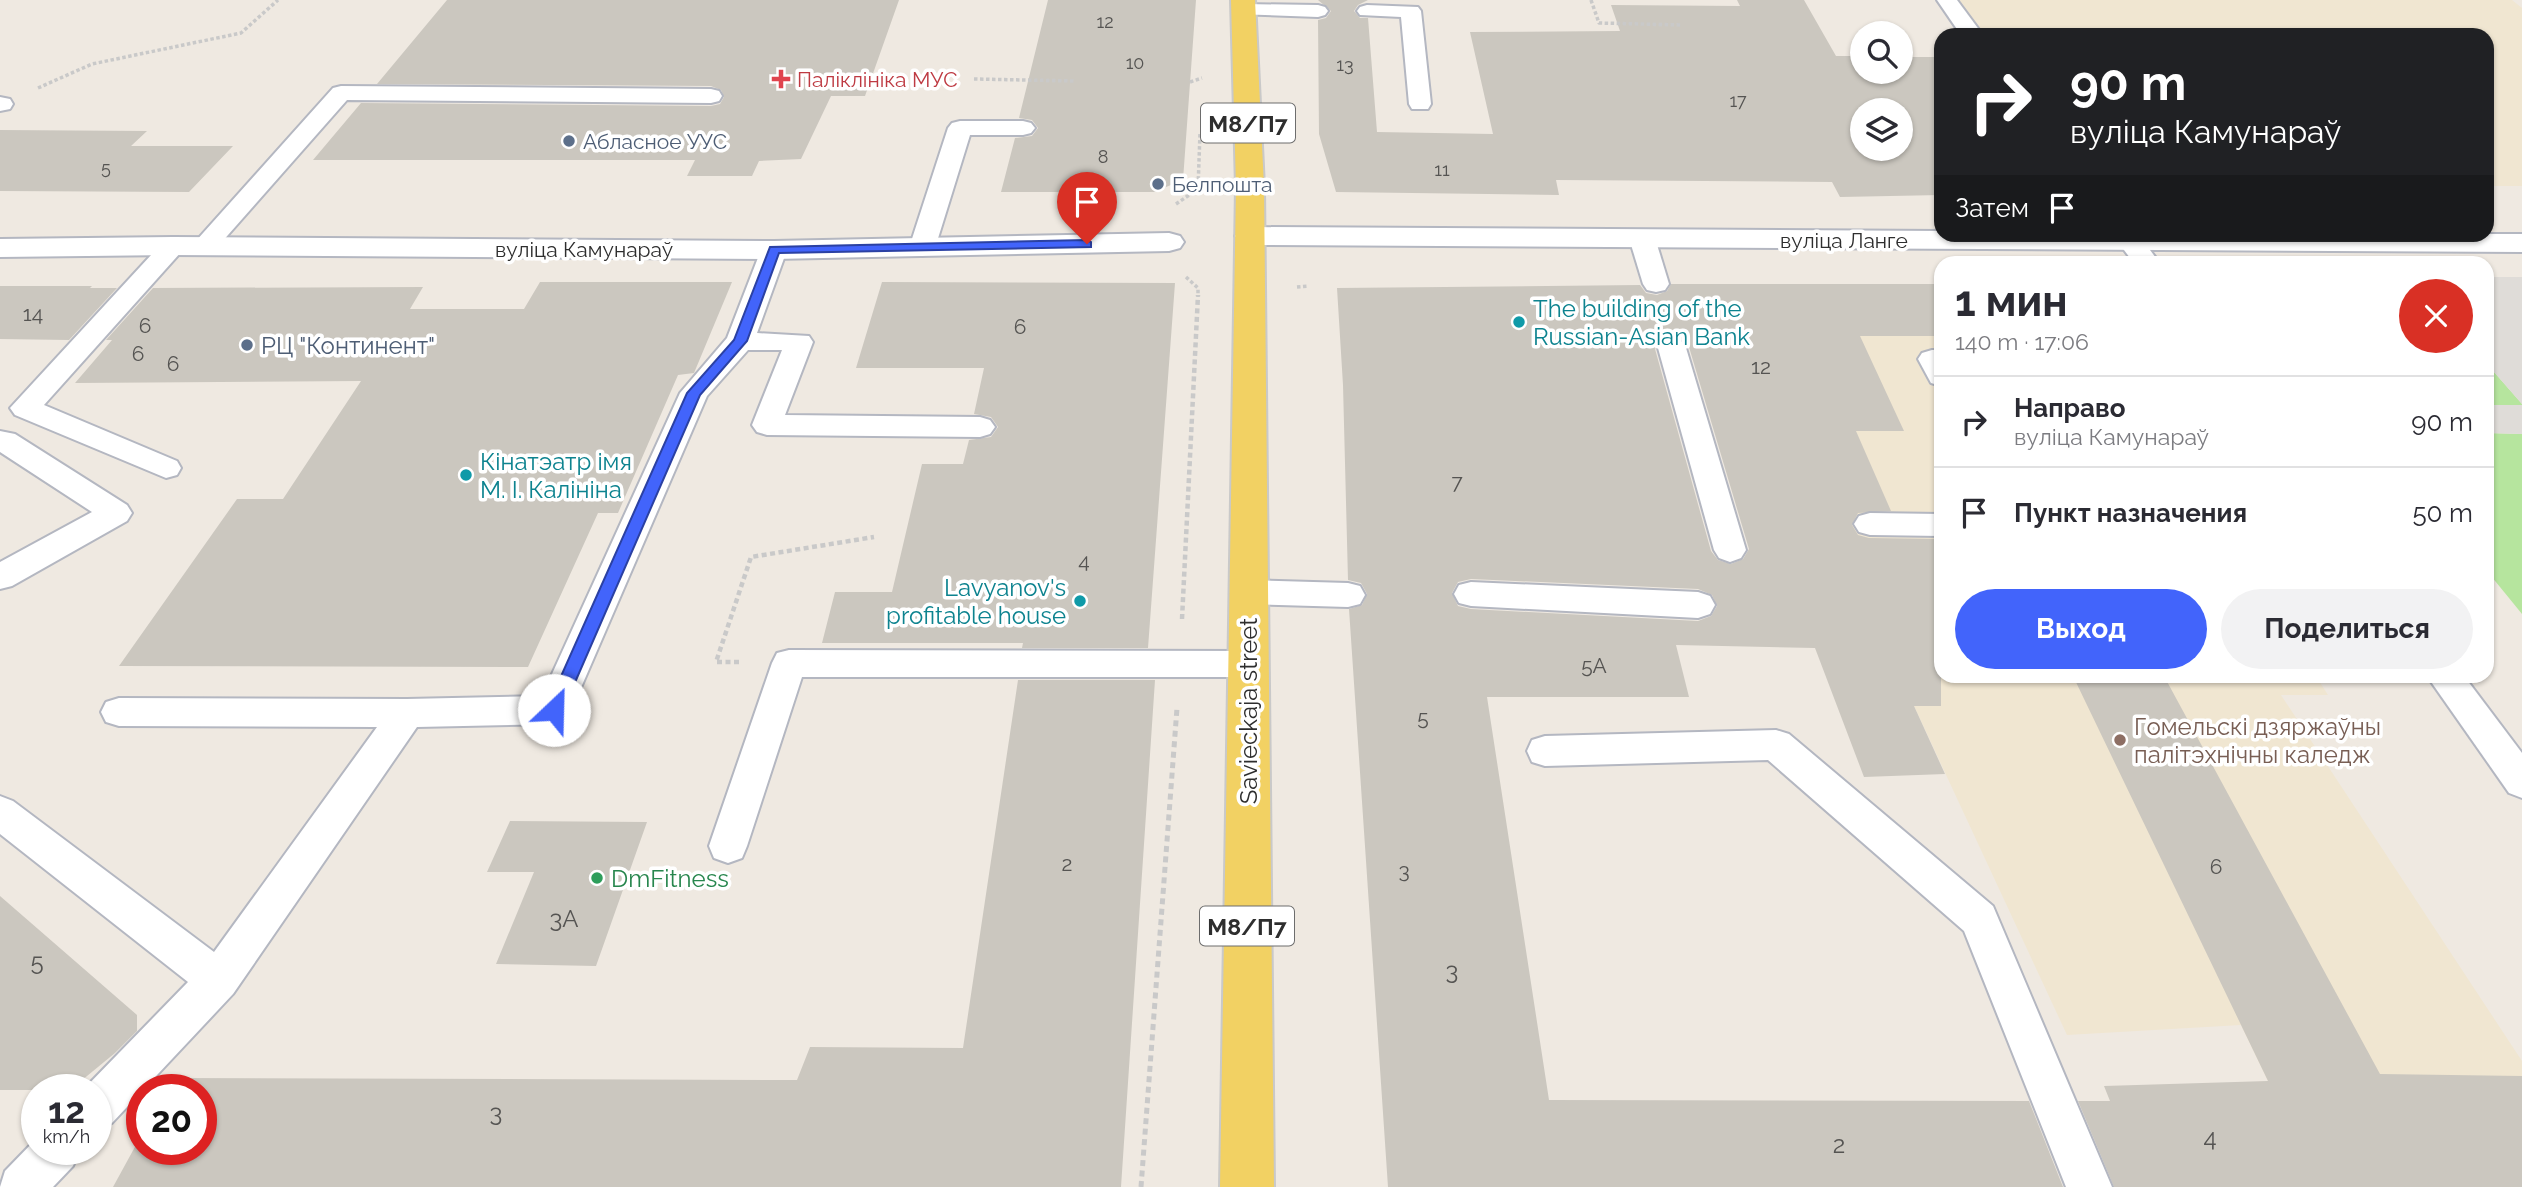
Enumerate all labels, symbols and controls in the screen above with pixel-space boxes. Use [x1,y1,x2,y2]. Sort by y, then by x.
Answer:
house number: 12 [1096,11,1114,32]
map controls [1850,21,1913,161]
button: search [1850,21,1913,84]
house number: 10 [1126,52,1144,73]
house number: 13 [1336,54,1354,75]
text: 90 m [2070,54,2186,111]
icon: right [1955,56,2046,147]
place label: Паліклініка МУС [797,67,958,92]
marker: Паліклініка МУС [771,69,791,89]
house number: 17 [1729,90,1747,111]
button: layers [1850,98,1913,161]
road number: М8/П7 [1201,104,1295,142]
text: вуліца Камунараў [2070,113,2341,150]
place label: Абласное УУС [583,129,727,154]
marker: Абласное УУС [561,133,577,149]
house number: 8 [1098,146,1108,167]
house number: 5 [101,157,111,178]
house number: 11 [1434,159,1450,180]
pin [1057,172,1117,244]
place label: Белпошта [1172,172,1273,197]
marker: Белпошта [1150,176,1166,192]
icon: arrive [1068,183,1106,221]
icon: arrive [2043,189,2081,227]
text: Затем [1955,193,2029,223]
street label: вуліца Ланге [1780,228,1908,253]
street label: вуліца Камунараў [495,237,673,262]
text: 1 мин [1955,277,2068,326]
button: close [2399,279,2473,353]
place label: The building of the Russian-Asian Bank [1533,294,1750,351]
house number: 14 [23,301,43,326]
house number: 6 [139,313,151,338]
house number: 6 [1014,314,1026,339]
marker: The building of the Russian-Asian Bank [1511,314,1527,330]
text: 140 m · 17:06 [1955,328,2089,355]
place label: РЦ "Континент" [261,331,435,360]
marker: РЦ "Континент" [239,337,255,353]
house number: 6 [132,341,144,366]
house number: 6 [167,351,179,376]
house number: 12 [1751,354,1771,379]
text: Направо [2014,393,2125,423]
icon: right [1955,403,1993,441]
text: 90 m [2411,407,2473,437]
text: вуліца Камунараў [2014,423,2209,450]
place label: Кінатэатр імя М. І. Калініна [480,447,632,504]
marker: Кінатэатр імя М. І. Калініна [458,467,474,483]
house number: 7 [1451,469,1463,494]
icon: arrive [1955,494,1993,532]
text: Пункт назначения [2014,498,2247,528]
text: 50 m [2412,498,2473,528]
house number: 4 [1078,548,1090,573]
place label: Lavyanov's profitable house [886,573,1066,630]
button: Выход [1955,589,2207,669]
button: Поделиться [2221,589,2473,669]
marker: Lavyanov's profitable house [1072,593,1088,609]
street label: Savieckaja street [1234,618,1263,804]
house number: 5А [1581,653,1607,678]
position arrow [517,673,591,747]
house number: 5 [1417,705,1429,730]
place label: Гомельскі дзяржаўны палітэхнічны каледж [2134,712,2381,769]
marker: Гомельскі дзяржаўны палітэхнічны каледж [2112,732,2128,748]
house number: 2 [1062,851,1072,876]
house number: 6 [2210,854,2222,879]
house number: 3 [1398,858,1410,883]
place label: DmFitness [611,864,729,893]
marker: DmFitness [589,870,605,886]
house number: 3А [549,904,579,933]
road number: М8/П7 [1200,906,1294,945]
house number: 5 [30,947,44,976]
house number: 3 [1446,956,1458,985]
speed limit sign: 20 [126,1074,217,1165]
text: 12 [48,1090,85,1131]
house number: 3 [490,1098,502,1127]
house number: 4 [2203,1123,2217,1152]
text: km/h [43,1126,90,1147]
house number: 2 [1833,1130,1845,1159]

